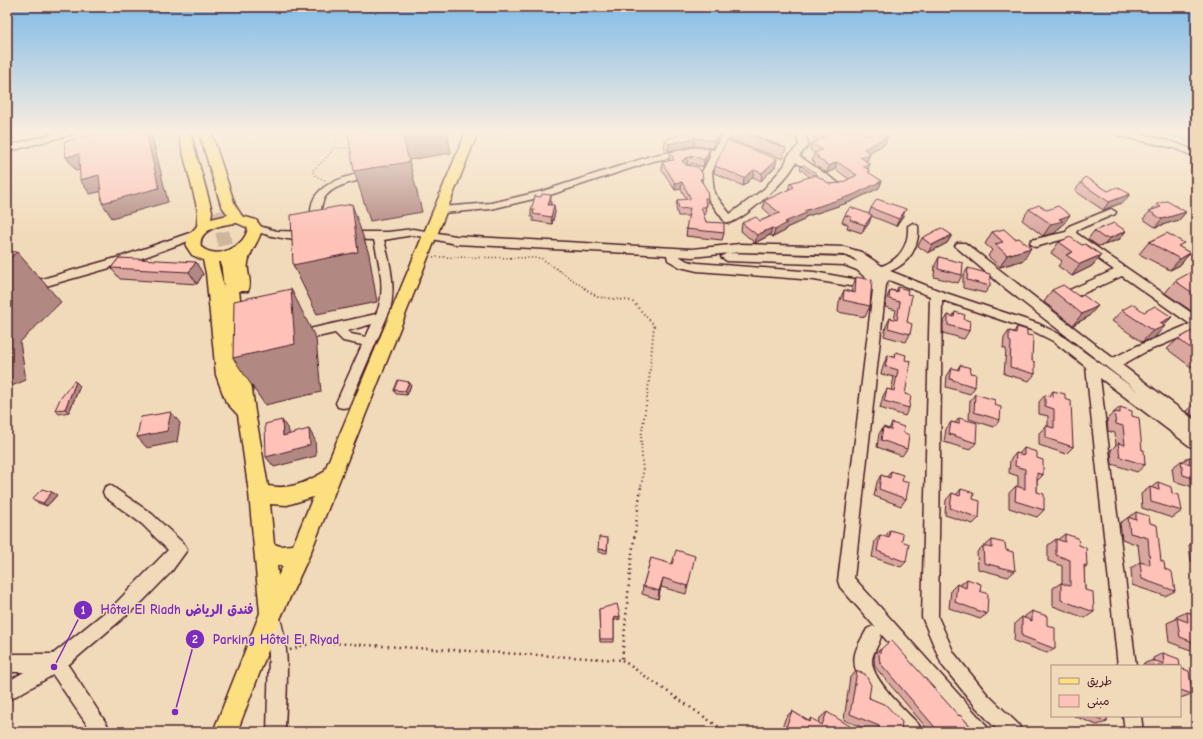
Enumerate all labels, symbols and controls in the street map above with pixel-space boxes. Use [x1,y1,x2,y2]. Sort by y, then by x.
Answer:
callout: Hôtel El Riadh فندق الرياض [73,597,262,622]
text: Hôtel El Riadh فندق الرياض [101,602,253,618]
text: 1 [81,603,86,617]
callout: Parking Hôtel El Riyad [185,627,348,652]
text: 2 [192,632,198,646]
text: Parking Hôtel El Riyad [213,632,339,647]
legend [1051,665,1181,717]
text: طريق [1087,674,1112,688]
text: مبنى [1087,694,1110,709]

